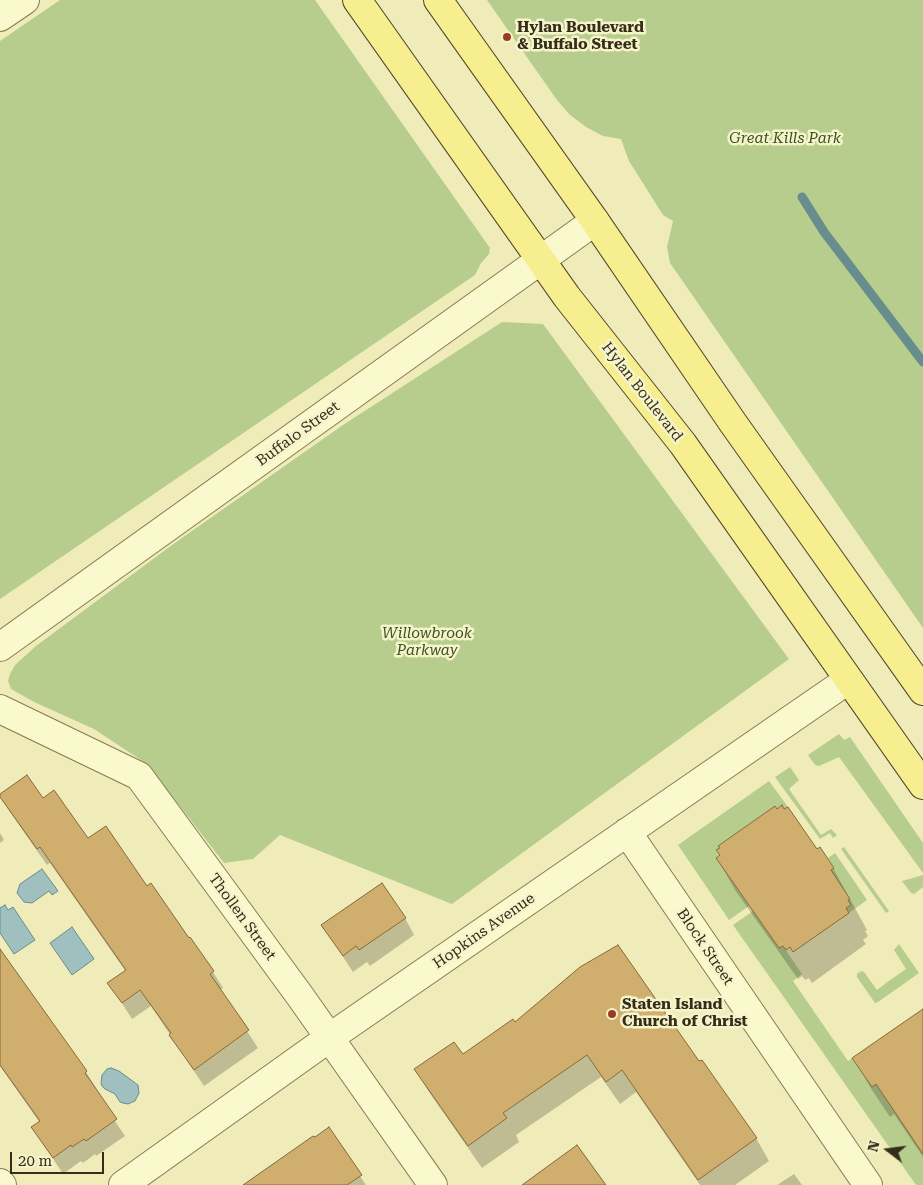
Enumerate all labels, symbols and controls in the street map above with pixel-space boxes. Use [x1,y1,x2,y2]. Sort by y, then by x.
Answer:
place label: Hylan Boulevard & Buffalo Street [517,19,644,54]
marker: Hylan Boulevard & Buffalo Street [501,31,513,43]
park label: Great Kills Park [729,130,841,148]
street label: Hylan Boulevard [598,339,686,445]
street label: Buffalo Street [253,398,343,470]
park label: Willowbrook Parkway [382,625,472,660]
street label: Thollen Street [204,870,280,964]
street label: Hopkins Avenue [430,889,538,973]
street label: Block Street [673,905,737,989]
place label: Staten Island Church of Christ [622,996,748,1031]
marker: Staten Island Church of Christ [606,1008,618,1020]
north arrow [863,1125,913,1175]
text: N [864,1139,883,1153]
scale bar [12,1142,106,1174]
text: 20 m [18,1152,52,1170]

